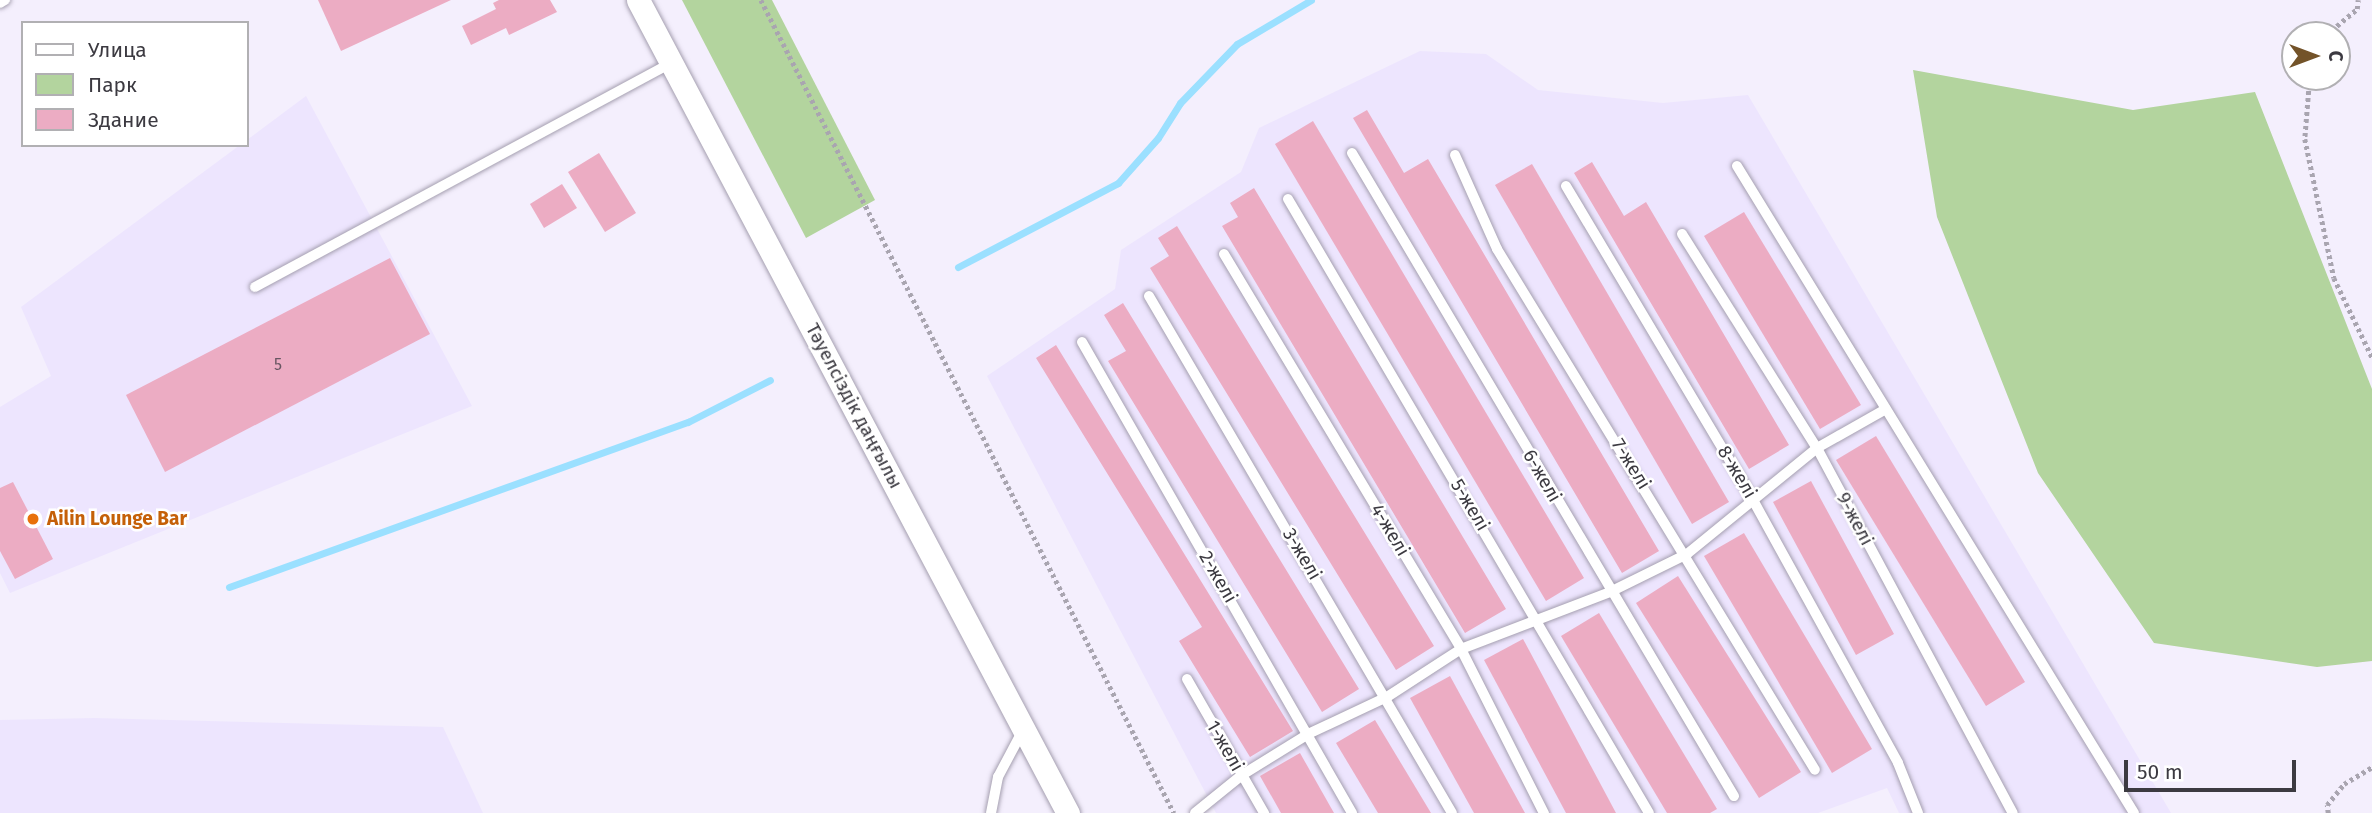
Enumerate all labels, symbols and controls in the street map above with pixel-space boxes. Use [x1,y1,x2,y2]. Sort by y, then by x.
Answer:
legend [21,21,248,147]
north arrow [2281,21,2351,91]
text: Улица [88,37,147,63]
text: С [2324,51,2347,61]
text: Парк [88,72,137,98]
text: Здание [88,107,159,133]
street label: Тәуелсіздік даңғылы [801,320,907,492]
house number: 5 [274,355,282,375]
street label: 7-желі [1607,434,1655,494]
street label: 8-желі [1712,442,1762,502]
street label: 6-желі [1518,446,1566,506]
street label: 5-желі [1446,475,1494,535]
street label: 9-желі [1832,489,1878,549]
street label: 4-желі [1366,500,1414,560]
place label: Ailin Lounge Bar [47,508,187,530]
marker: Ailin Lounge Bar [25,511,41,527]
street label: 3-желі [1278,524,1326,584]
street label: 2-желі [1194,547,1242,607]
street label: 1-желі [1201,716,1249,776]
scale bar [2127,746,2298,790]
text: 50 m [2137,759,2183,785]

